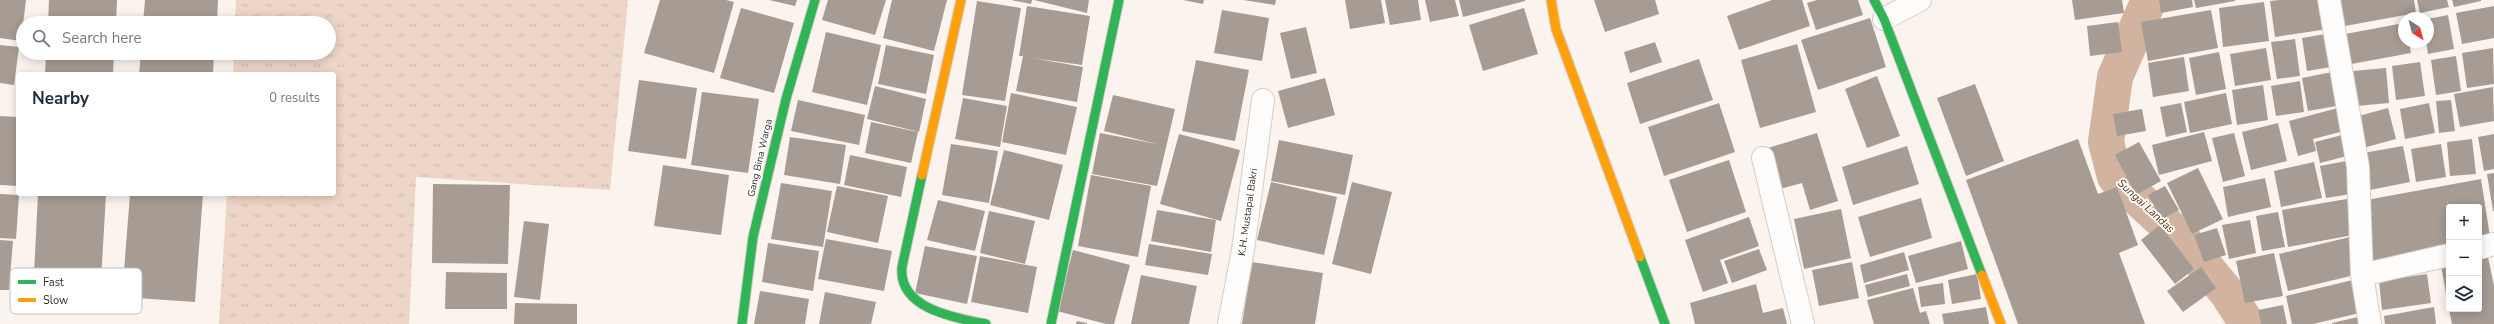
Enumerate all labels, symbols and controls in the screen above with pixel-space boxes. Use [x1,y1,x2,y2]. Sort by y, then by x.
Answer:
north arrow [2398,12,2434,48]
search box [16,16,336,60]
icon: search [30,27,52,49]
text: Search here [62,28,142,48]
text: Nearby [32,87,89,110]
text: 0 results [269,89,320,107]
street label: Gang Bina Warga [744,118,776,198]
street label: K.H. Mustapal Bakri [1235,167,1261,257]
water label: Sungai Landas [2114,176,2178,236]
map controls [2446,204,2482,312]
button: + [2446,204,2482,240]
button: − [2446,240,2482,276]
legend [10,268,142,314]
text: Fast [43,275,64,290]
button: layers [2446,276,2482,312]
text: Slow [43,293,68,308]

